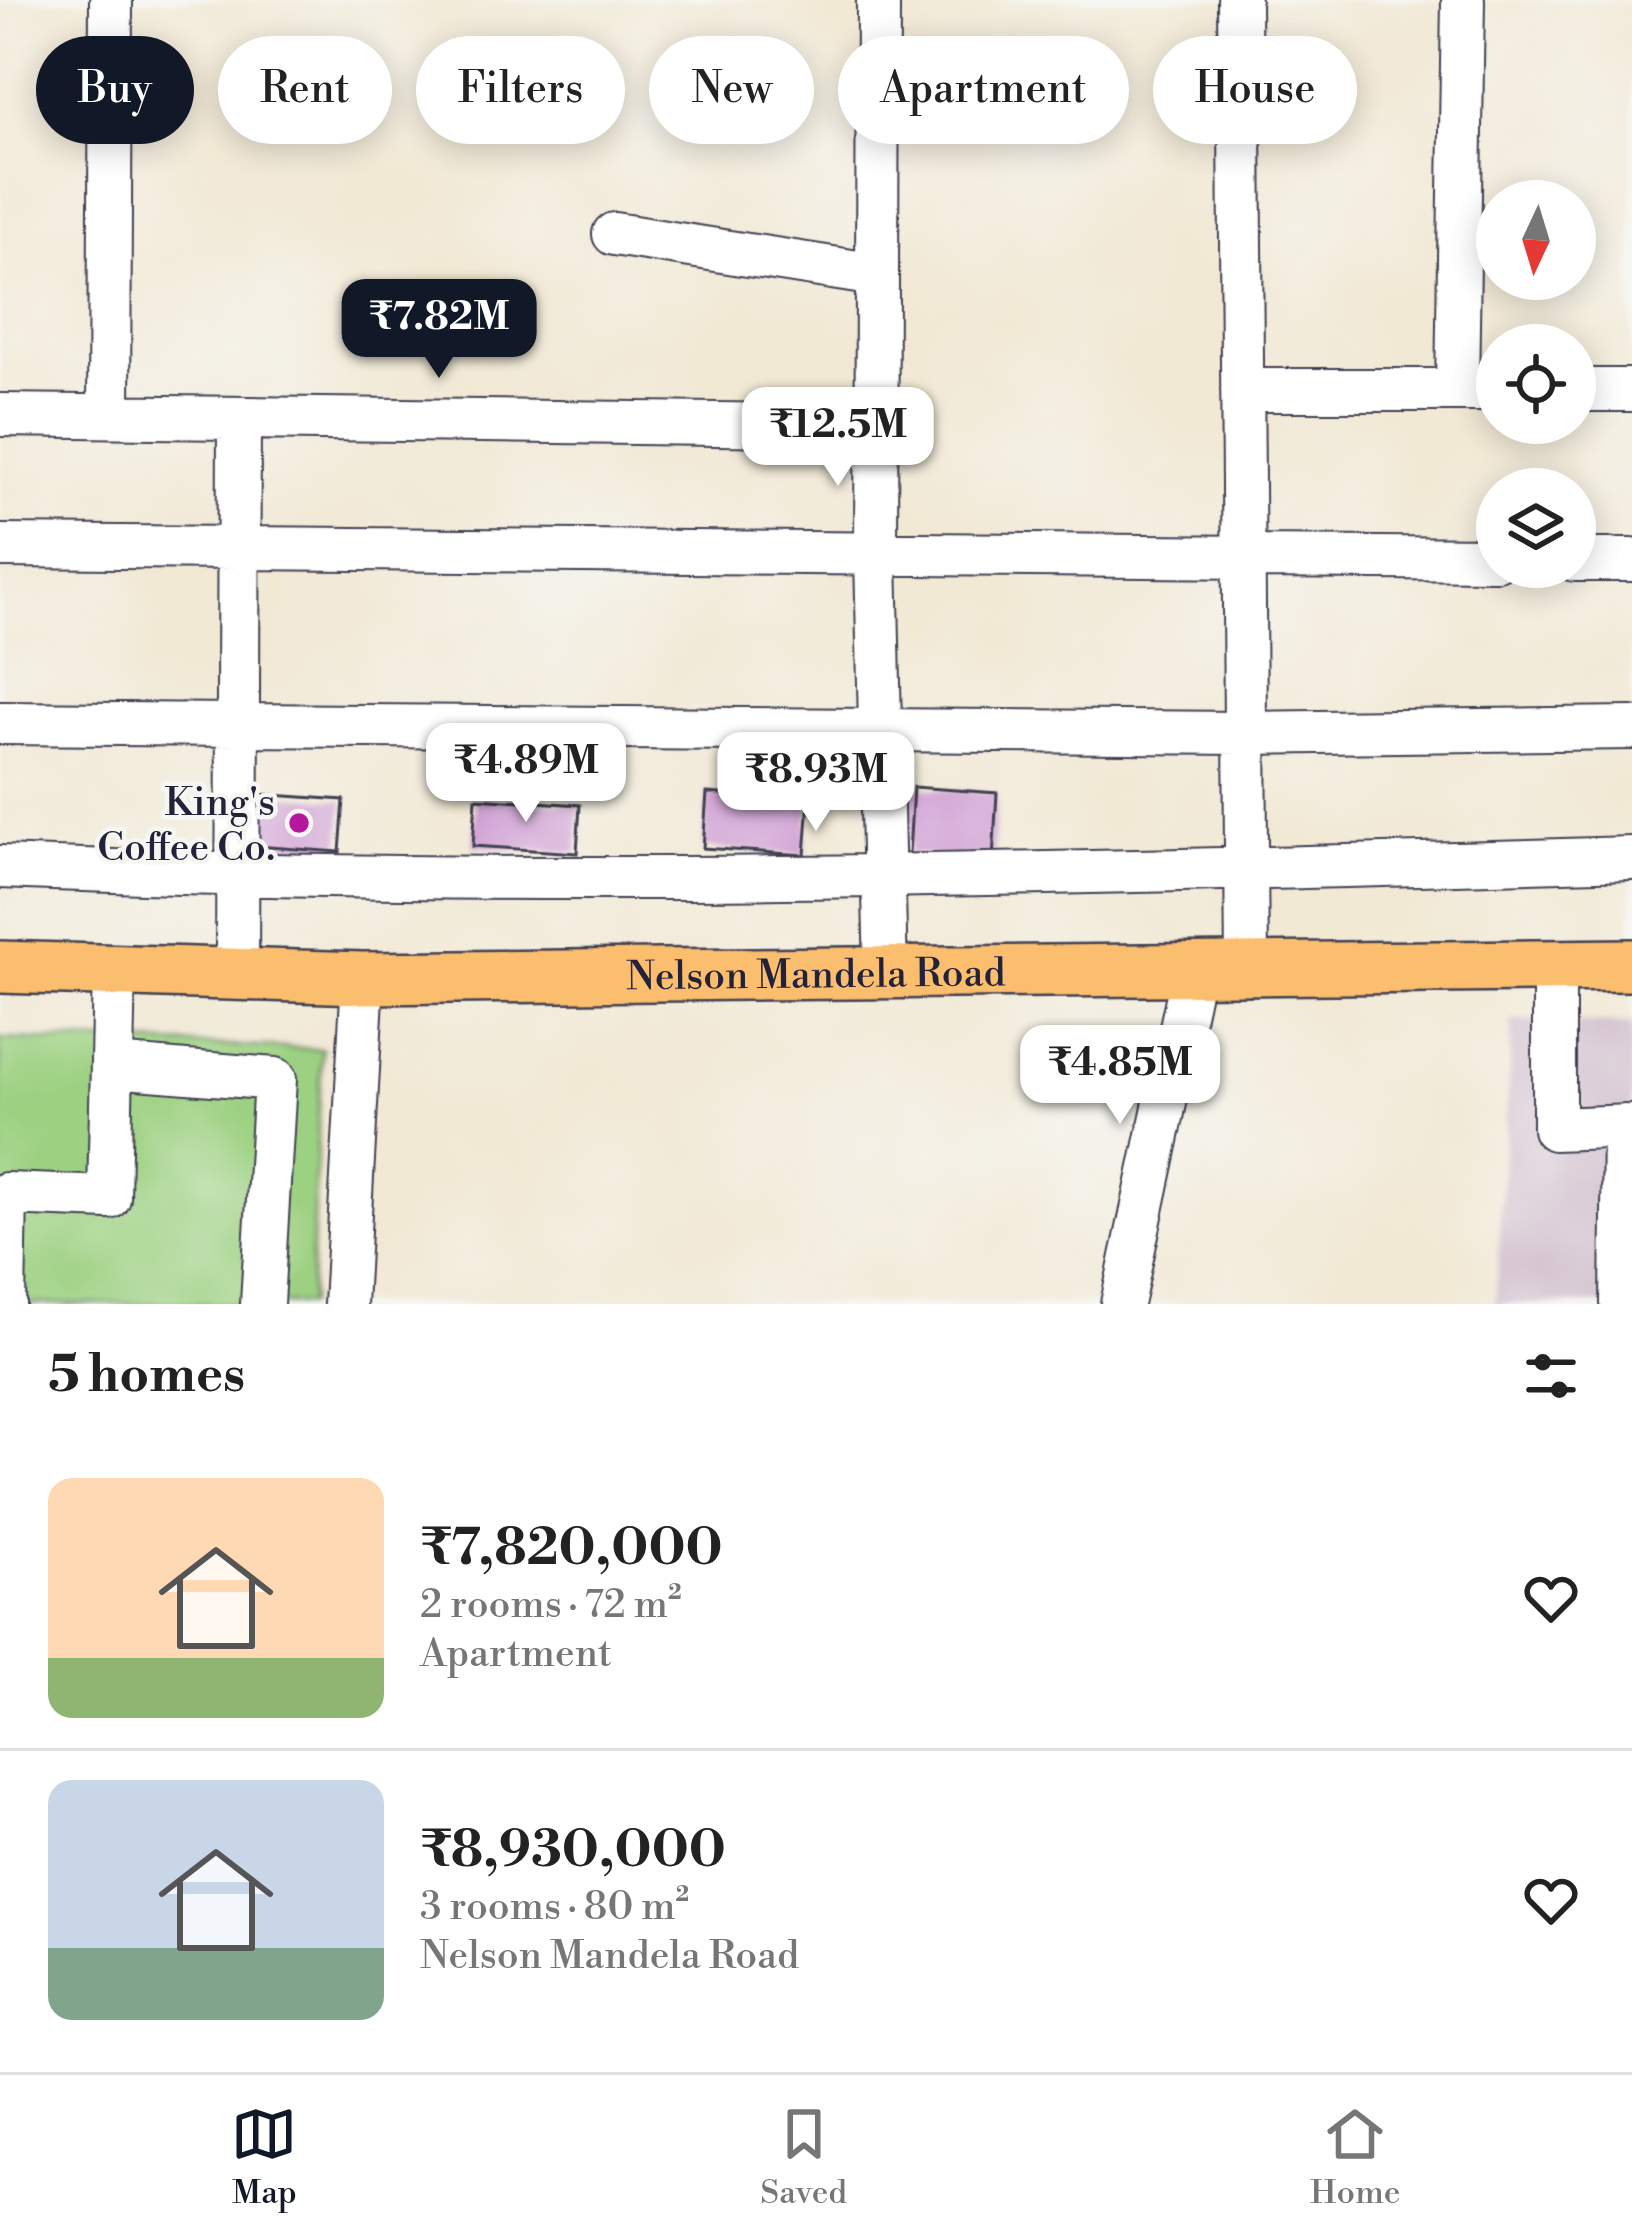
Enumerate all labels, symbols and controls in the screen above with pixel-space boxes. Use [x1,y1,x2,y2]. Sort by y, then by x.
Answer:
chip: Buy [36,36,194,144]
chip: Rent [218,36,392,144]
chip: Filters [416,36,625,144]
chip: New [649,36,814,144]
chip: Apartment [838,36,1129,144]
chip: House [1153,36,1357,144]
north arrow [1476,180,1596,300]
map controls [1476,180,1596,588]
pin: ₹7.82M [341,279,537,381]
text: ₹7.82M [369,293,509,342]
button: locate [1476,324,1596,444]
pin: ₹12.5M [740,387,936,489]
text: ₹12.5M [769,401,907,450]
button: layers [1476,468,1596,588]
pin: ₹4.89M [428,723,624,825]
pin: ₹8.93M [718,732,914,834]
text: ₹4.89M [453,737,599,786]
text: ₹8.93M [744,746,888,795]
place label: King's Coffee Co. [97,779,275,873]
marker: King's Coffee Co. [286,810,312,836]
street label: Nelson Mandela Road [626,949,1006,1002]
pin: ₹4.85M [1022,1025,1218,1127]
text: ₹4.85M [1047,1039,1193,1088]
icon: filters [1518,1343,1584,1409]
text: 5 homes [48,1344,245,1408]
text: ₹7,820,000 [420,1517,723,1581]
icon: home [144,1526,288,1670]
icon: heart [1518,1565,1584,1631]
text: 2 rooms · 72 m² [420,1581,682,1630]
text: Apartment [420,1630,612,1679]
text: ₹8,930,000 [420,1819,726,1883]
icon: home [144,1828,288,1972]
icon: heart [1518,1867,1584,1933]
text: 3 rooms · 80 m² [420,1883,689,1932]
text: Nelson Mandela Road [420,1932,799,1981]
tab: Map [231,2101,297,2214]
tab: Saved [760,2101,847,2214]
tab: Home [1310,2101,1401,2214]

